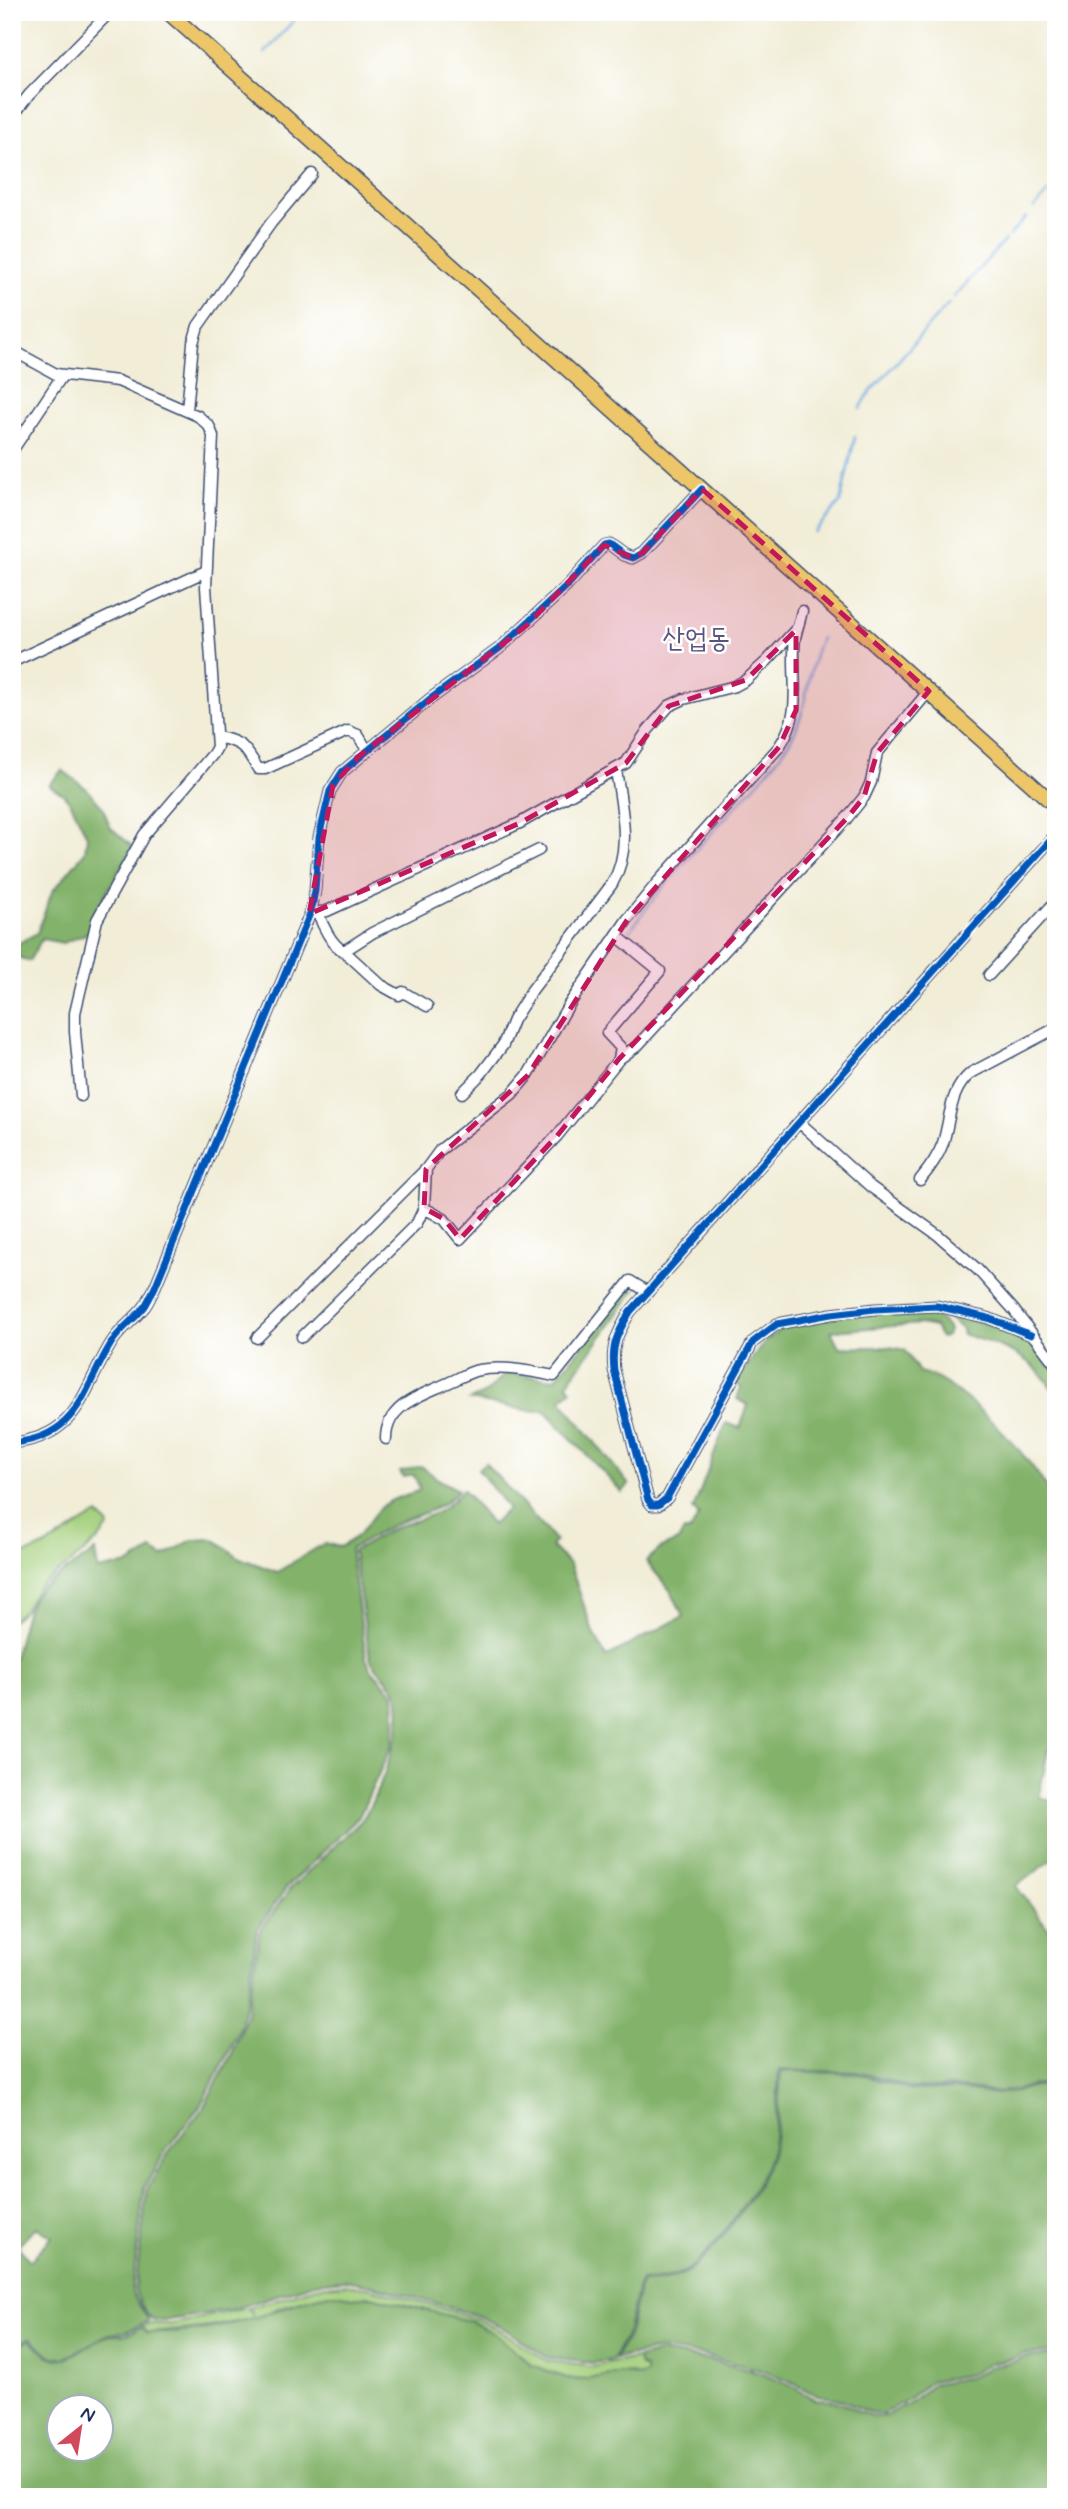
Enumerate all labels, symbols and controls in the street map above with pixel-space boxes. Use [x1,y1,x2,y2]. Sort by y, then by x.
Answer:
district label: 산업동 [662,621,730,658]
north arrow [46,2394,116,2464]
text: N [76,2401,99,2429]

